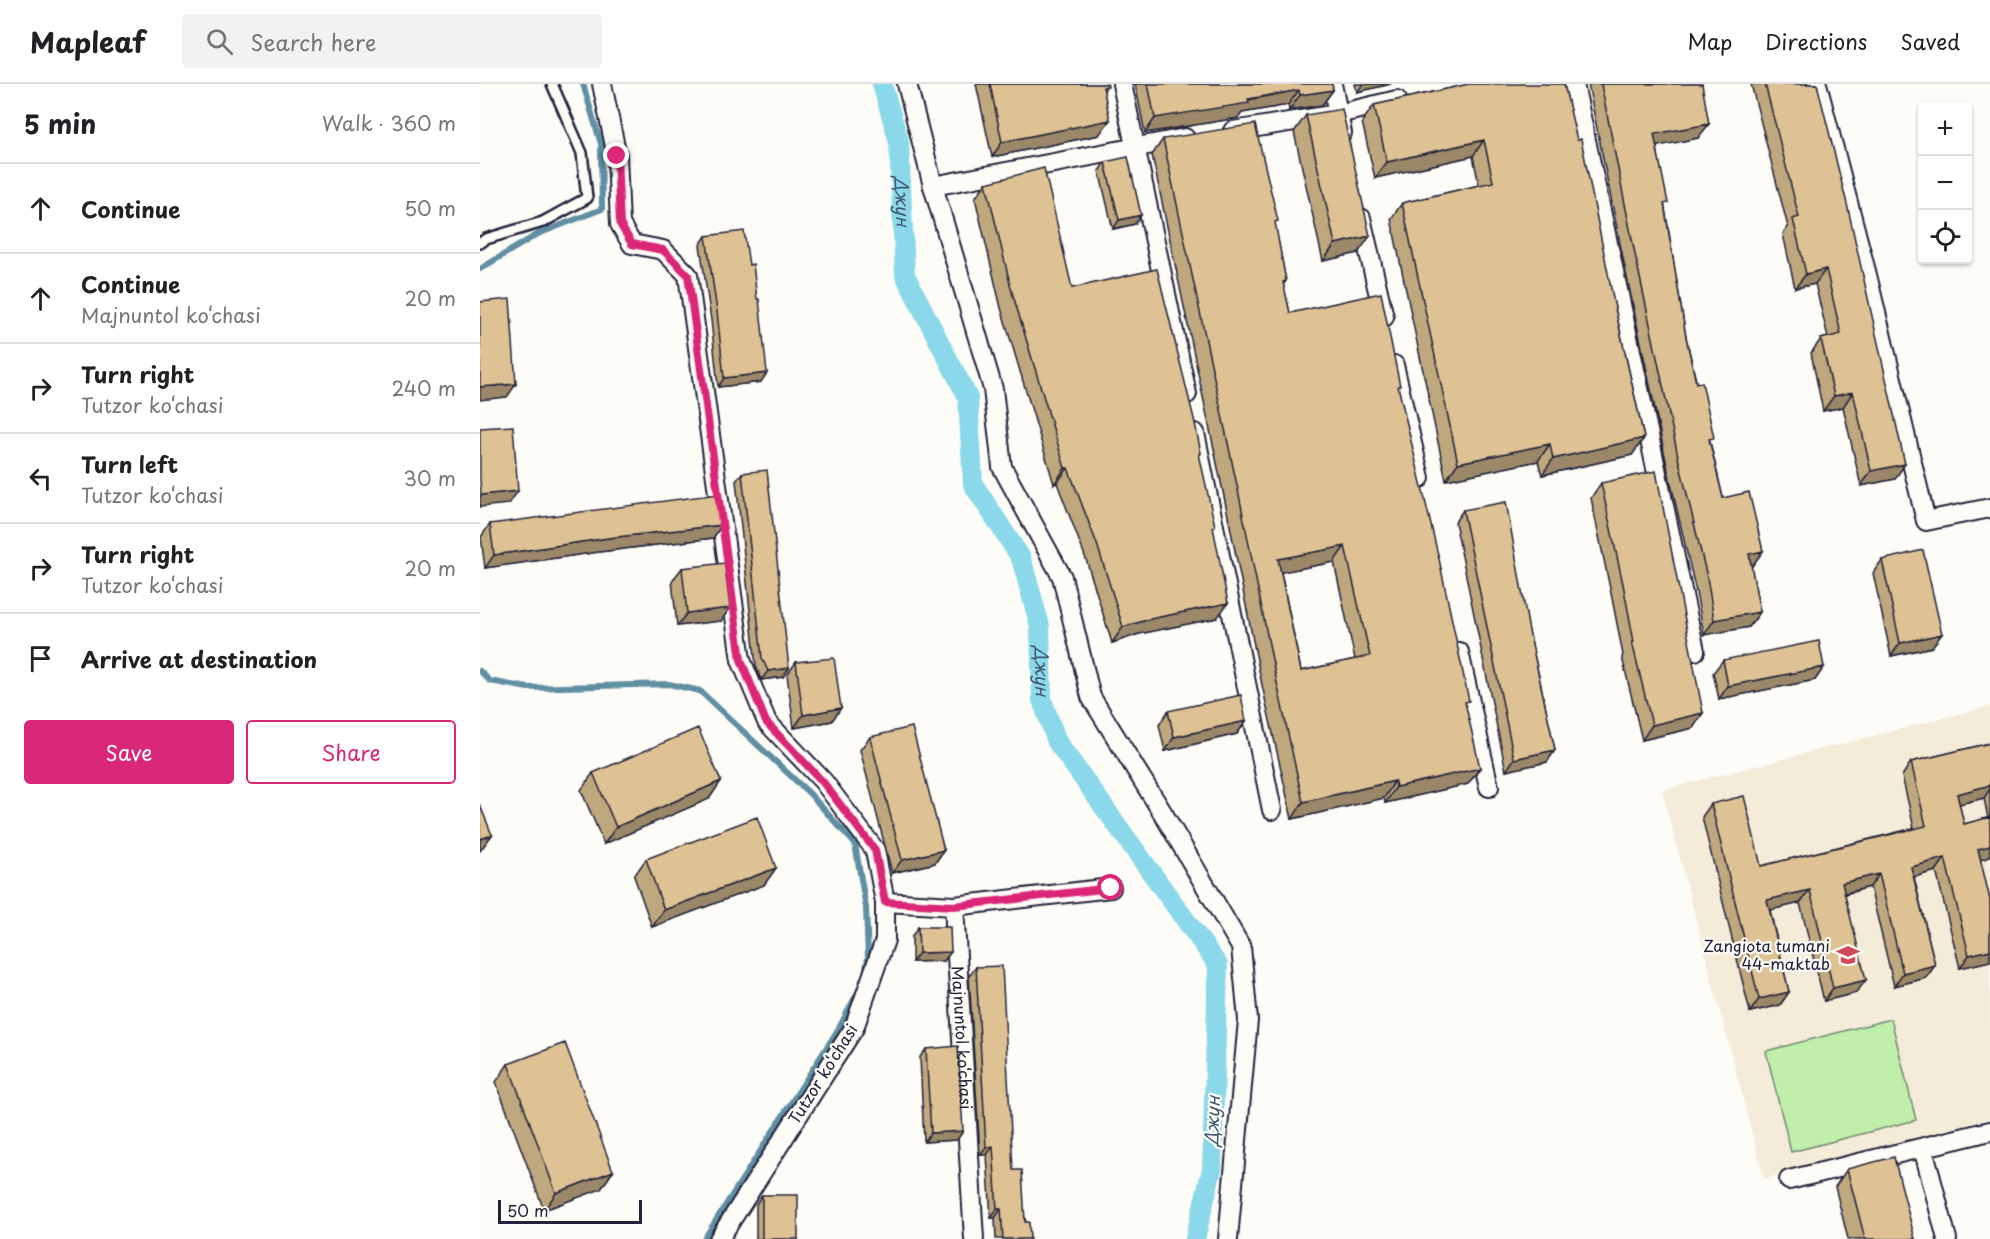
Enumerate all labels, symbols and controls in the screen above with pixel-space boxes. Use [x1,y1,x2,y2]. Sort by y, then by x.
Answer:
search box [182,14,602,68]
text: Mapleaf [30,20,146,63]
icon: search [203,25,236,58]
text: Search here [251,25,376,58]
text: Map [1687,25,1732,57]
text: Directions [1765,25,1867,57]
text: Saved [1900,25,1960,57]
map controls [1918,102,1972,264]
button: + [1918,102,1972,156]
text: 5 min [24,104,96,143]
text: Walk · 360 m [322,108,456,138]
route end [603,142,629,168]
button: − [1918,156,1972,210]
water label: Джун [888,174,918,229]
icon: ahead [24,192,57,225]
text: Continue [81,192,180,225]
text: 50 m [404,193,456,223]
button: locate [1918,210,1972,264]
text: Continue [81,267,180,300]
icon: ahead [24,282,57,315]
text: 20 m [404,283,456,313]
text: Majnuntol ko‘chasi [81,300,261,330]
text: Turn right [81,357,194,390]
icon: right [24,372,57,405]
text: 240 m [391,373,456,403]
text: Tutzor ko‘chasi [81,390,224,420]
text: Turn left [81,447,178,480]
icon: left [24,462,57,495]
text: 30 m [403,463,456,493]
text: Tutzor ko‘chasi [81,480,224,510]
text: Turn right [81,537,194,570]
icon: right [24,552,57,585]
text: 20 m [404,553,456,583]
text: Tutzor ko‘chasi [81,570,224,600]
icon: arrive [24,642,57,675]
text: Arrive at destination [81,642,317,675]
water label: Джун [1028,644,1057,698]
button: Save [24,720,234,784]
button: Share [246,720,456,784]
route start [1097,874,1123,900]
place label: Zangiota tumani 44-maktab [1703,933,1830,975]
school or university icon: Zangiota tumani 44-maktab [1835,942,1861,968]
street label: Majnuntol ko‘chasi [947,965,979,1110]
street label: Tutzor ko‘chasi [782,1019,863,1128]
water label: Джун [1197,1094,1226,1149]
scale bar [498,1197,642,1224]
text: 50 m [507,1198,548,1222]

